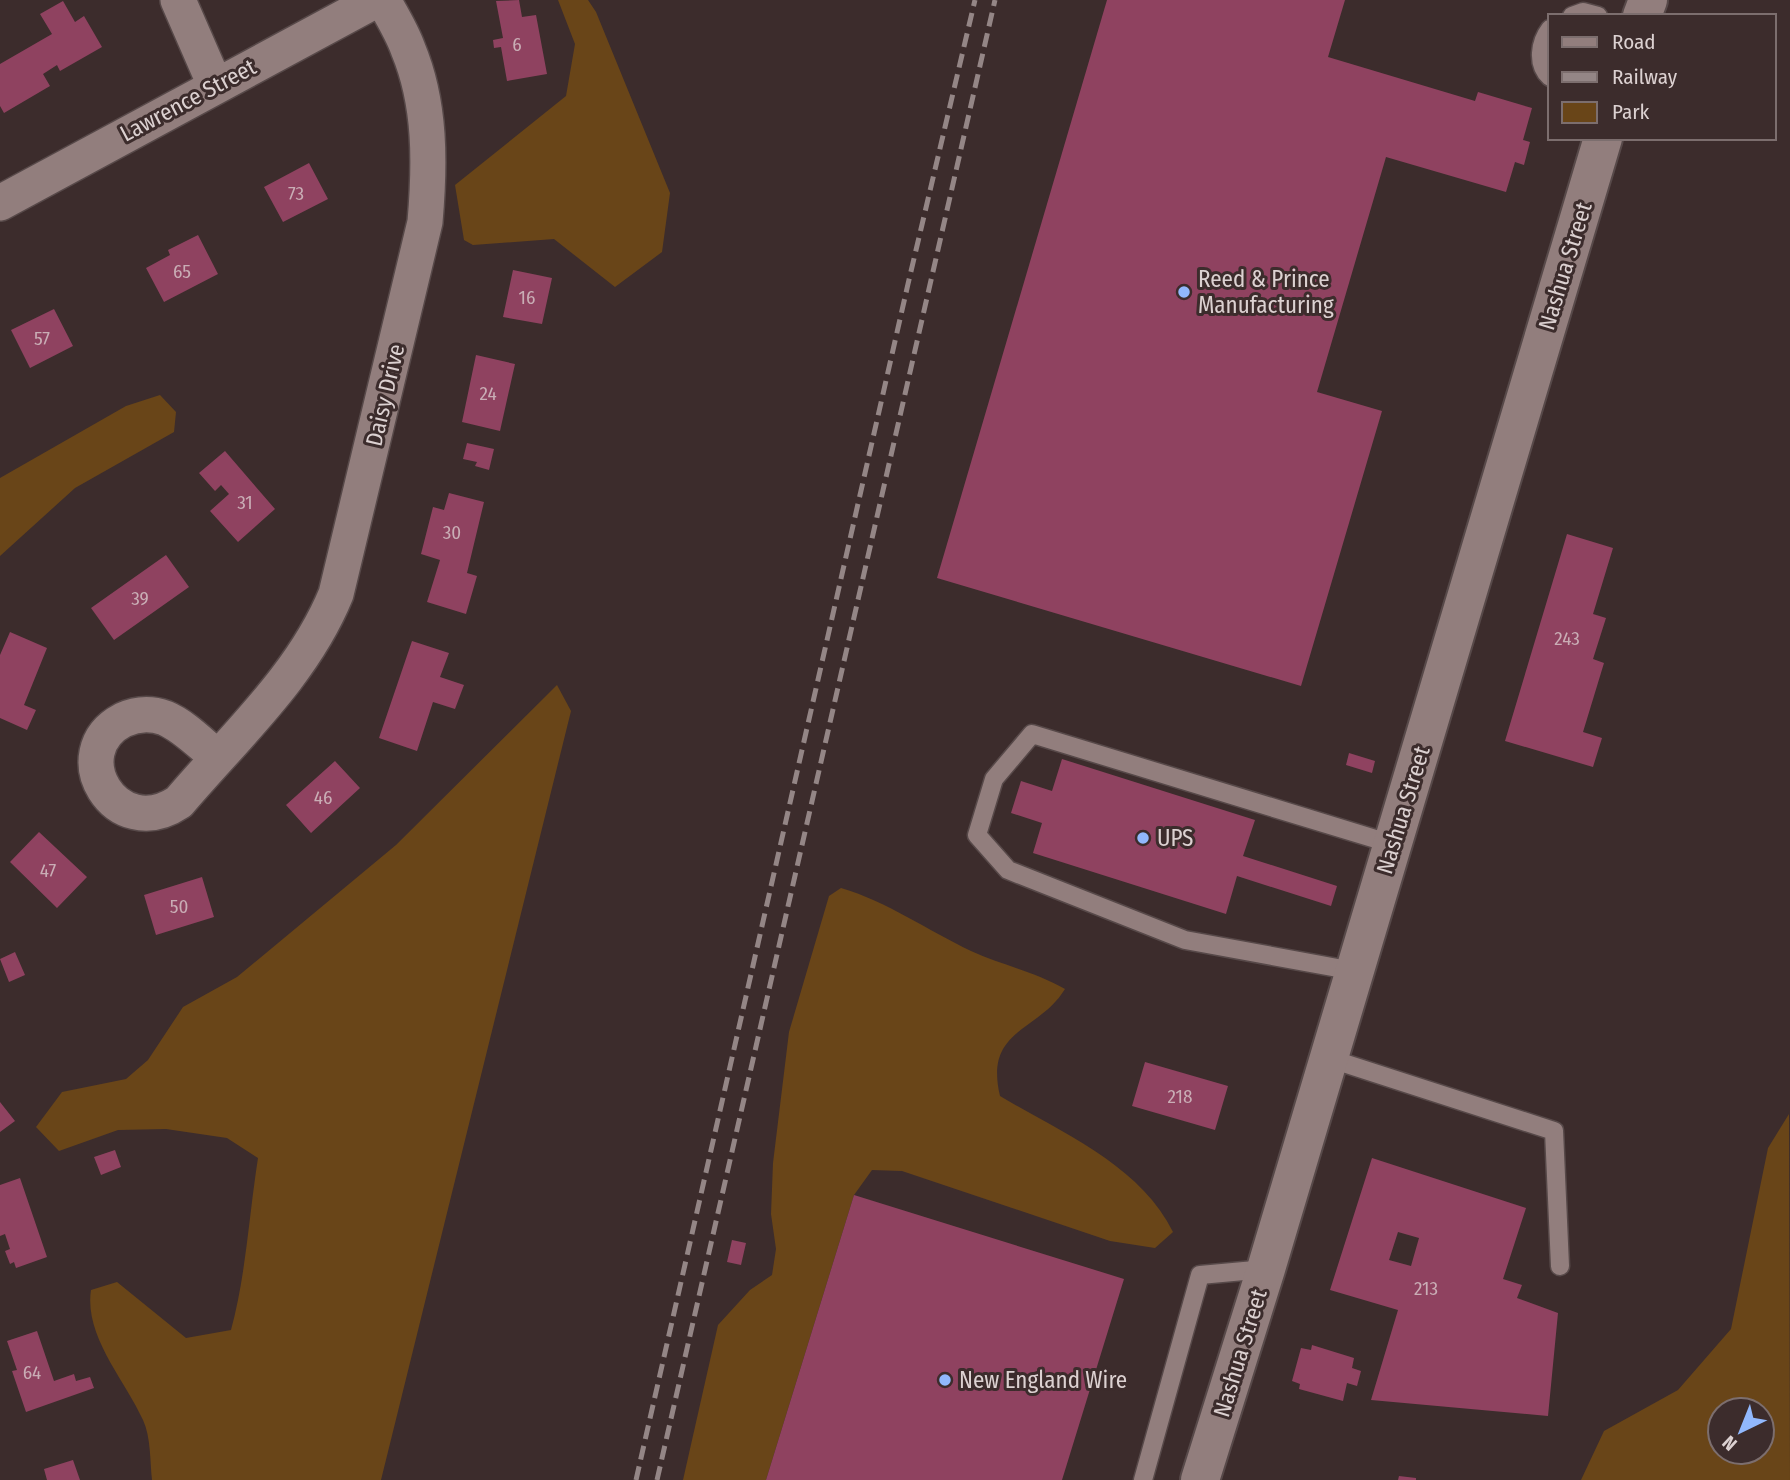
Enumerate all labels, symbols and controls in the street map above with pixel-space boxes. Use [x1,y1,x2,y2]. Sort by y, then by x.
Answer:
legend [1548,14,1776,140]
text: Road [1612,29,1656,55]
house number: 6 [512,33,522,56]
street label: Lawrence Street [115,52,261,148]
text: Railway [1612,64,1678,90]
text: Park [1612,99,1650,125]
house number: 73 [288,182,304,205]
street label: Nashua Street [1532,198,1598,333]
house number: 65 [173,260,191,283]
place label: Reed & Prince Manufacturing [1198,265,1334,319]
marker: Reed & Prince Manufacturing [1176,284,1192,300]
house number: 16 [519,286,535,309]
house number: 57 [34,327,50,350]
street label: Daisy Drive [360,341,410,449]
house number: 24 [479,382,497,405]
house number: 31 [237,491,253,514]
house number: 30 [443,521,461,544]
house number: 39 [131,587,149,610]
house number: 243 [1554,627,1580,650]
street label: Nashua Street [1370,742,1436,877]
house number: 46 [314,786,332,809]
place label: UPS [1157,824,1194,852]
marker: UPS [1135,830,1151,846]
house number: 47 [40,859,57,882]
house number: 50 [170,895,188,918]
house number: 218 [1168,1085,1192,1108]
house number: 213 [1414,1277,1438,1300]
street label: Nashua Street [1207,1285,1273,1420]
house number: 64 [23,1361,41,1384]
place label: New England Wire [959,1366,1127,1394]
marker: New England Wire [937,1372,953,1388]
north arrow [1706,1396,1776,1466]
text: N [1718,1431,1742,1455]

